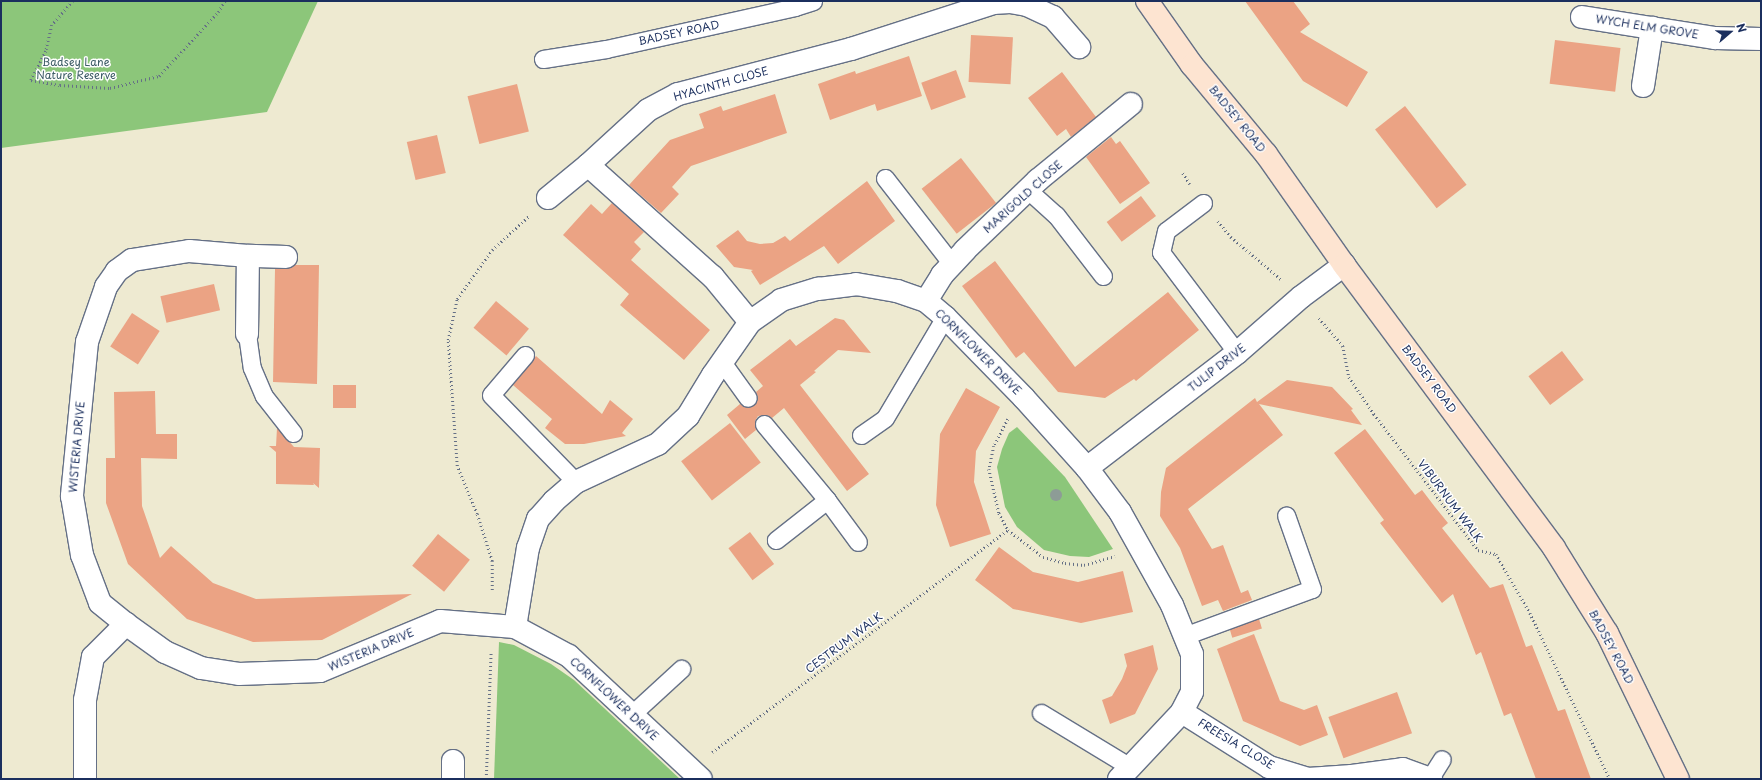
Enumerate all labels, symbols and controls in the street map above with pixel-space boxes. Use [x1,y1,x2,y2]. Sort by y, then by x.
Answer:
street label: WYCH ELM GROVE [1594,12,1700,42]
north arrow [1710,12,1750,52]
street label: BADSEY ROAD [637,18,721,48]
text: N [1732,21,1751,35]
park label: Badsey Lane Nature Reserve [36,56,116,82]
street label: HYACINTH CLOSE [672,64,770,104]
street label: BADSEY ROAD [1206,83,1268,155]
street label: MARIGOLD CLOSE [980,157,1066,237]
street label: CORNFLOWER DRIVE [932,306,1024,398]
street label: TULIP DRIVE [1186,341,1248,395]
street label: BADSEY ROAD [1399,342,1459,416]
street label: WISTERIA DRIVE [66,400,88,494]
street label: VIBURNUM WALK [1415,457,1485,545]
street label: BADSEY ROAD [1586,608,1636,686]
street label: CESTRUM WALK [803,610,885,676]
street label: WISTERIA DRIVE [326,626,416,674]
street label: CORNFLOWER DRIVE [567,655,661,743]
street label: FREESIA CLOSE [1196,716,1276,772]

